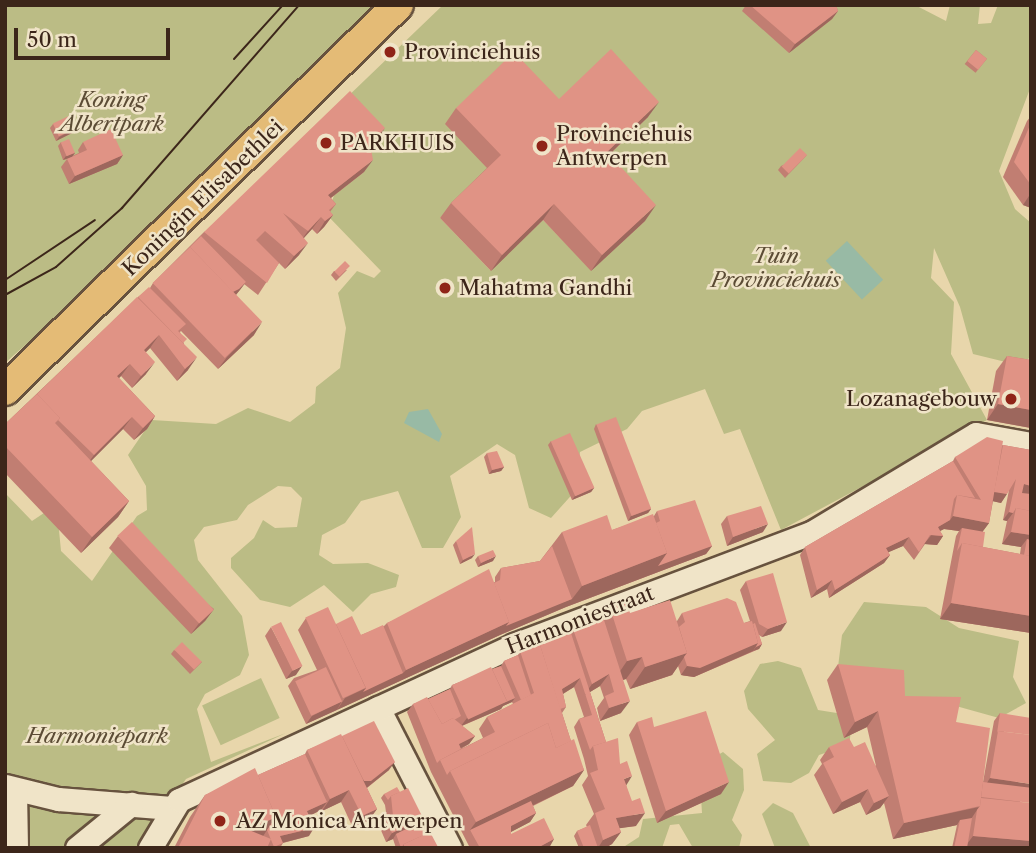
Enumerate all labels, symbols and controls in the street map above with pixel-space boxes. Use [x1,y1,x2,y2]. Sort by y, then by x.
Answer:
scale bar [18,14,173,58]
text: 50 m [27,27,77,52]
place label: Provinciehuis [404,39,540,65]
marker: Provinciehuis [382,44,398,60]
park label: Koning Albertpark [60,87,164,137]
street label: Koningin Elisabethlei [117,115,289,281]
place label: Provinciehuis Antwerpen [556,121,692,171]
place label: PARKHUIS [340,130,455,156]
marker: PARKHUIS [318,135,334,151]
marker: Provinciehuis Antwerpen [534,138,550,154]
park label: Tuin Provinciehuis [711,243,841,293]
place label: Mahatma Gandhi [459,275,632,301]
marker: Mahatma Gandhi [437,280,453,296]
place label: Lozanagebouw [846,386,997,412]
marker: Lozanagebouw [1003,391,1019,407]
street label: Harmoniestraat [503,580,657,660]
park label: Harmoniepark [26,723,168,749]
place label: AZ Monica Antwerpen [236,808,464,834]
marker: AZ Monica Antwerpen [210,811,230,831]

